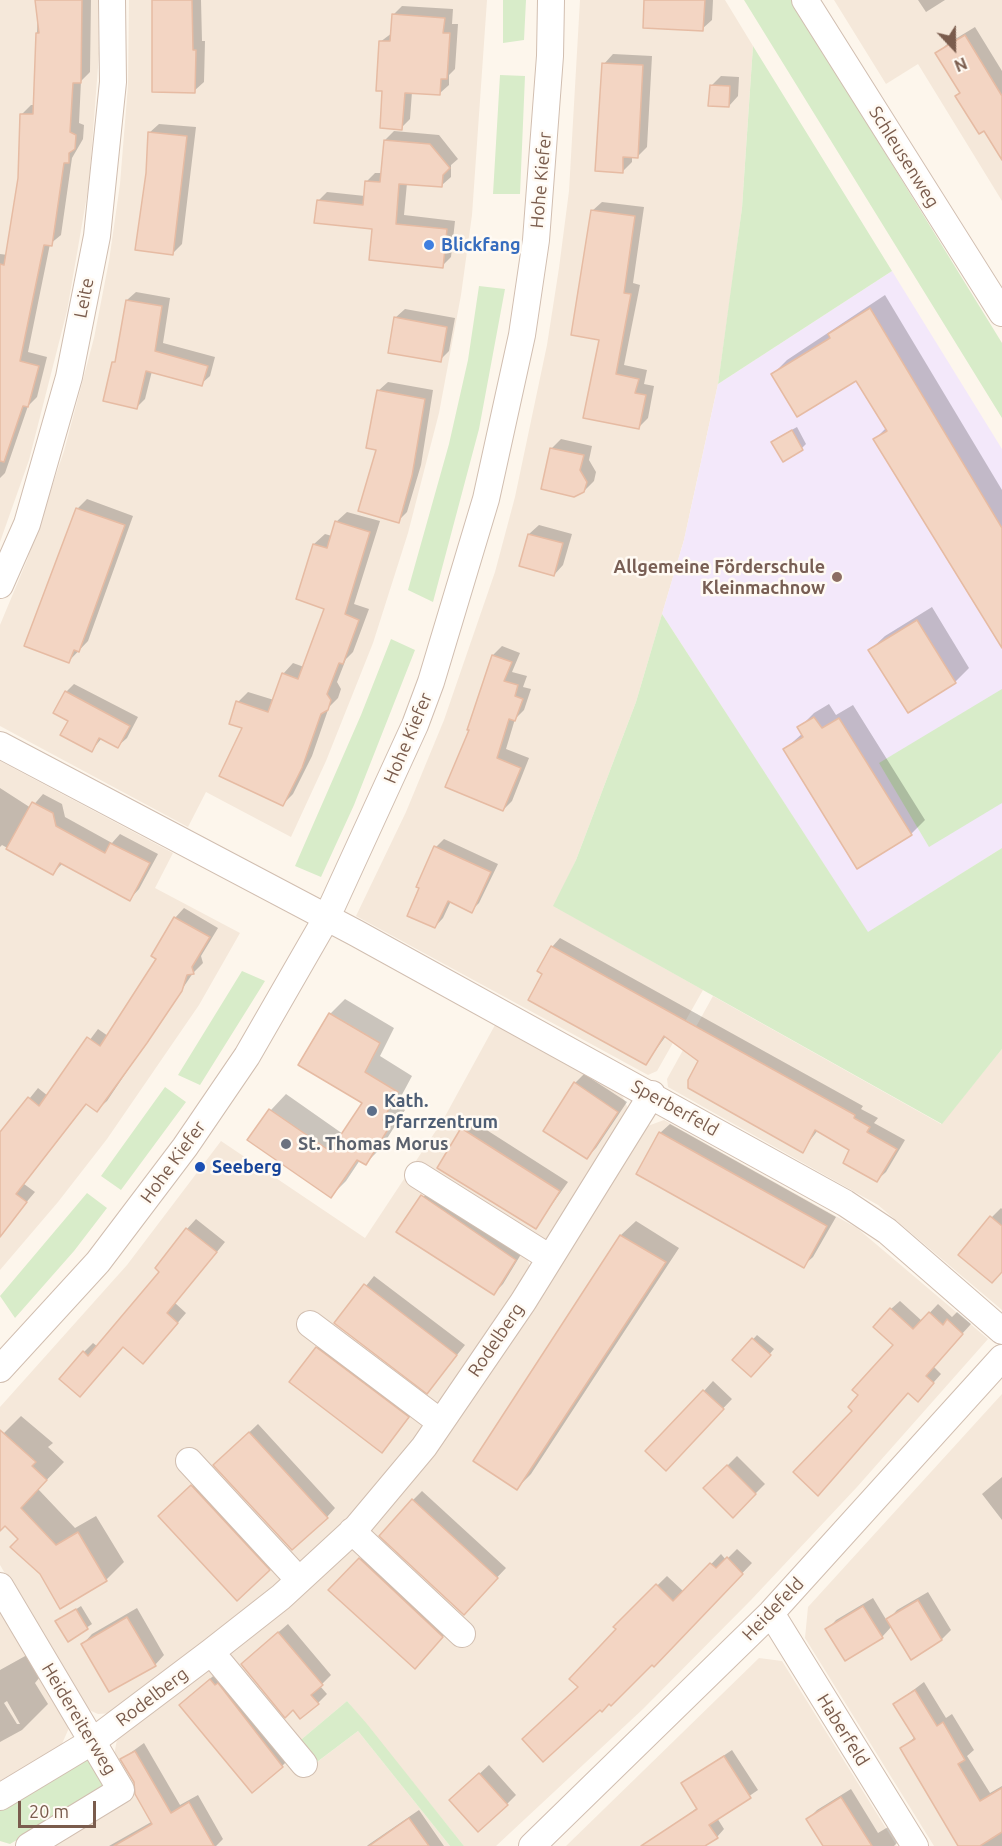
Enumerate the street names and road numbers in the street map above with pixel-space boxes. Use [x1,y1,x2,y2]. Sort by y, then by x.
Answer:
street label: Schleusenweg [864,102,944,212]
street label: Hohe Kiefer [526,131,556,229]
street label: Leite [70,276,98,320]
street label: Hohe Kiefer [379,689,437,787]
street label: Sperberfeld [628,1075,722,1141]
street label: Hohe Kiefer [136,1117,210,1207]
street label: Rodelberg [463,1299,529,1381]
street label: Heidefeld [738,1573,808,1645]
street label: Heidereiterweg [37,1659,121,1779]
street label: Rodelberg [112,1663,192,1731]
street label: Haberfeld [812,1690,874,1770]

